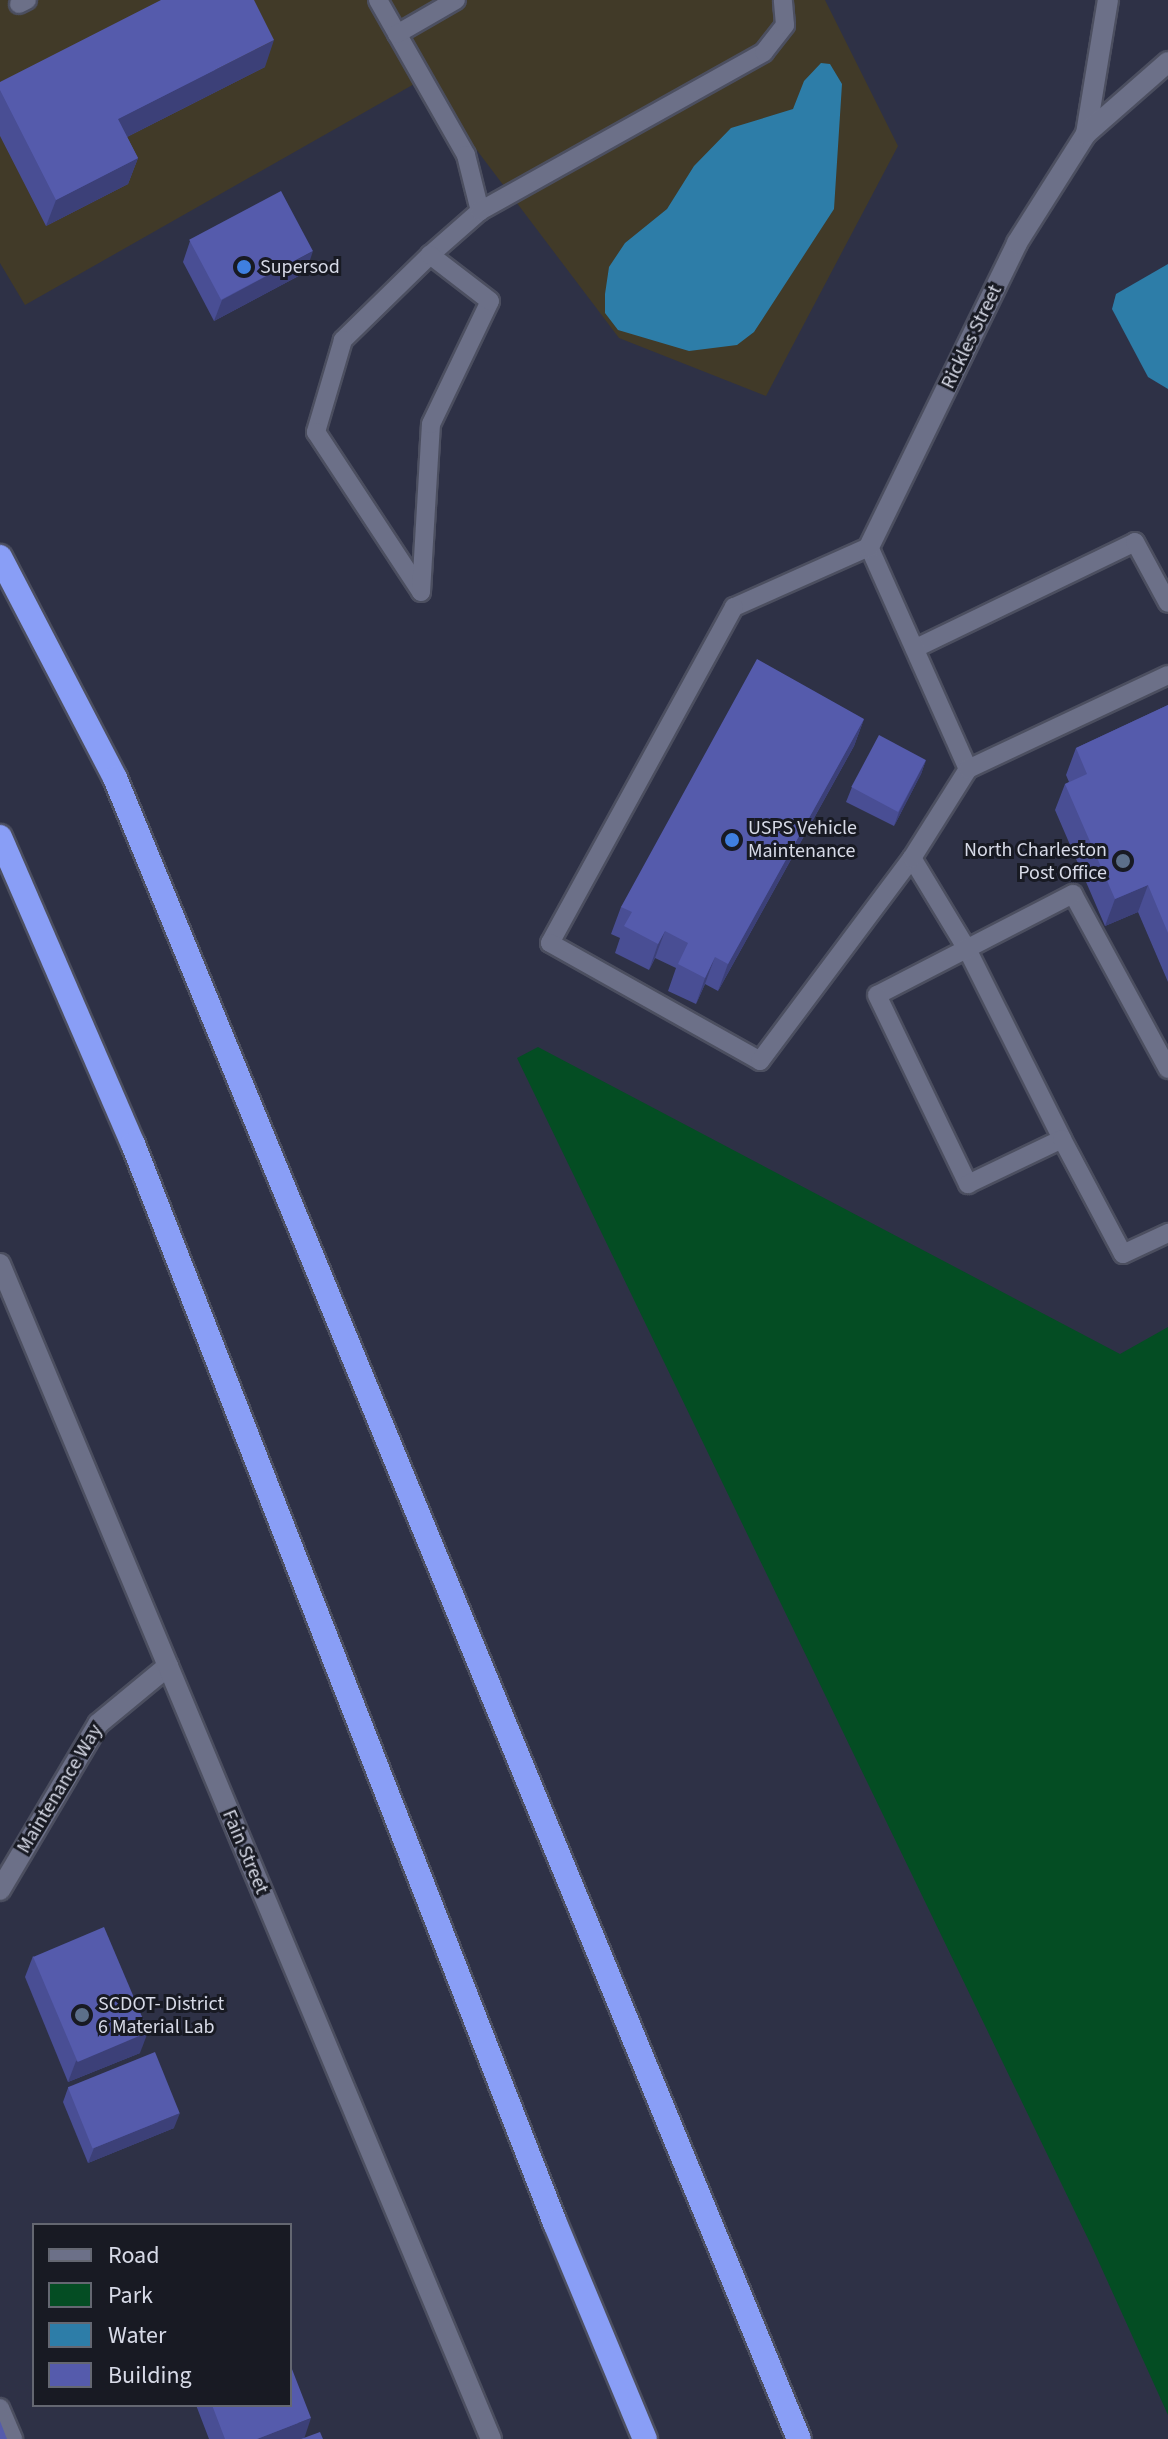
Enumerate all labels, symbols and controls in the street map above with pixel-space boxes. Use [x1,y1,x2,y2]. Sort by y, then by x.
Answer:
place label: Supersod [260,255,340,279]
marker: Supersod [235,258,253,276]
street label: Rickles Street [936,281,1008,393]
place label: USPS Vehicle Maintenance [748,816,857,863]
marker: USPS Vehicle Maintenance [723,831,741,849]
place label: North Charleston Post Office [964,838,1107,885]
marker: North Charleston Post Office [1114,852,1132,870]
street label: Maintenance Way [12,1720,108,1858]
street label: Fain Street [217,1806,273,1898]
place label: SCDOT- District 6 Material Lab [98,1992,224,2039]
marker: SCDOT- District 6 Material Lab [73,2006,91,2024]
legend [32,2223,292,2407]
text: Road [108,2238,160,2273]
text: Park [108,2278,153,2313]
text: Water [108,2318,166,2353]
text: Building [108,2358,192,2393]

